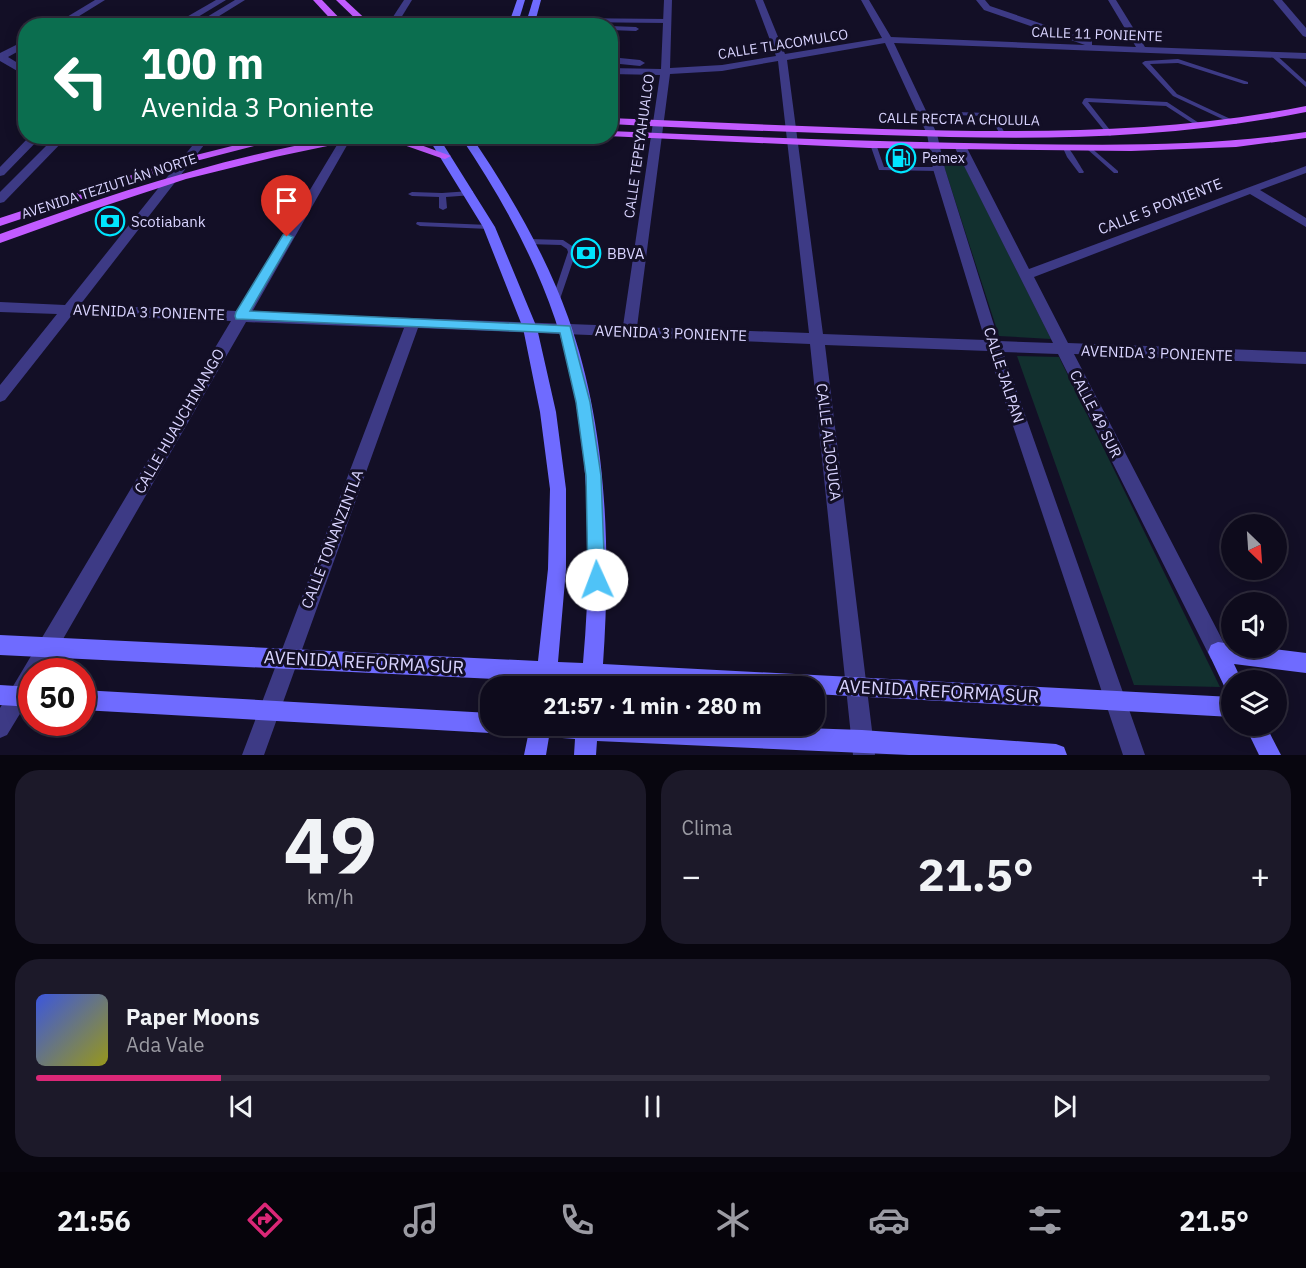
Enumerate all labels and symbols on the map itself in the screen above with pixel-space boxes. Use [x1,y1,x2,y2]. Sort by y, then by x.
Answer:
street label: CALLE 11 PONIENTE [1031,23,1163,45]
street label: CALLE TLACOMULCO [717,25,849,63]
street label: CALLE TEPEYAHUALCO [620,73,658,219]
street label: CALLE RECTA A CHOLULA [878,109,1040,129]
fuel station icon: Pemex [885,142,917,174]
street label: AVENIDA TEZIUTLÁN NORTE [19,148,199,223]
place label: Pemex [922,149,965,167]
street label: CALLE 5 PONIENTE [1095,174,1225,238]
pin [261,175,312,237]
bank icon: Scotiabank [94,205,126,237]
place label: Scotiabank [131,212,206,231]
bank icon: BBVA [570,237,602,269]
place label: BBVA [607,244,645,263]
street label: AVENIDA 3 PONIENTE [73,300,225,324]
street label: AVENIDA 3 PONIENTE [595,321,747,345]
street label: CALLE JALPAN [980,325,1028,425]
street label: AVENIDA 3 PONIENTE [1081,341,1233,365]
street label: CALLE HUAUCHINANGO [130,345,228,497]
street label: CALLE 49 SUR [1066,367,1126,461]
street label: CALLE ALJOJUCA [812,382,846,502]
street label: CALLE TONANZINTLA [297,466,367,611]
north arrow [1221,514,1287,580]
position arrow [565,548,629,612]
street label: AVENIDA REFORMA SUR [263,645,465,679]
speed limit sign: 50 [18,658,96,736]
street label: AVENIDA REFORMA SUR [838,674,1040,708]

